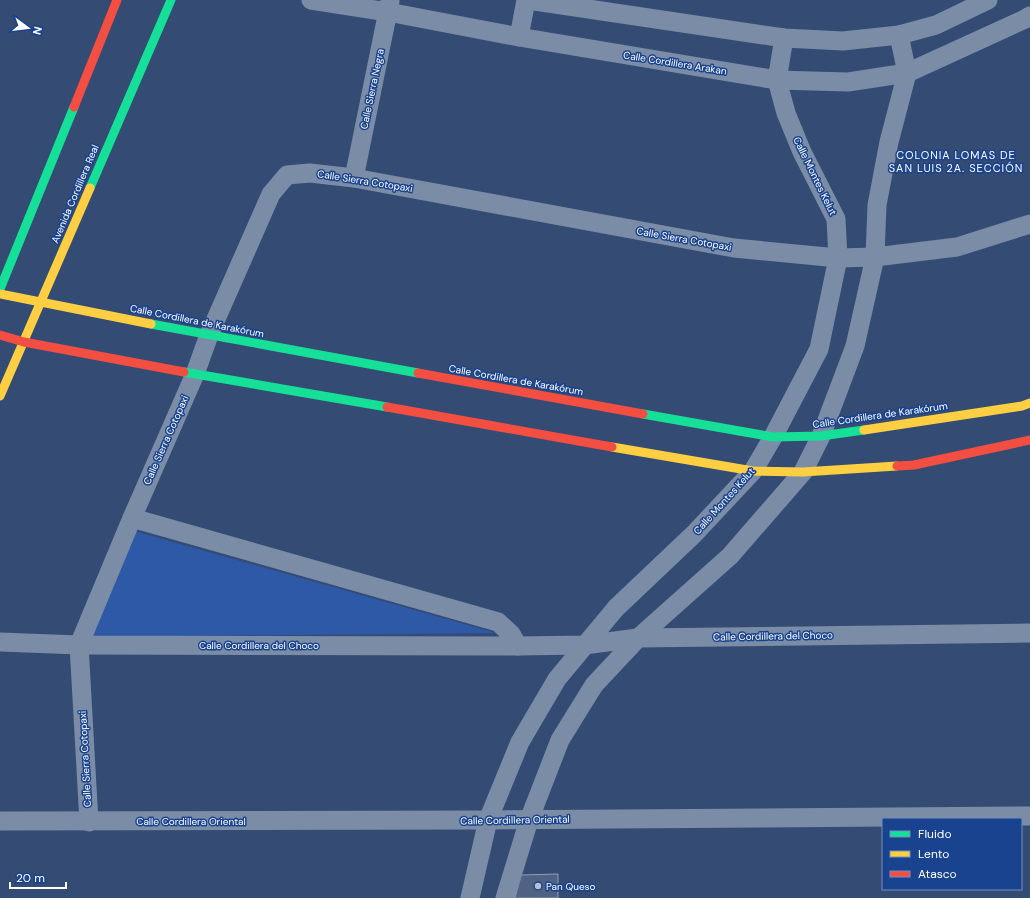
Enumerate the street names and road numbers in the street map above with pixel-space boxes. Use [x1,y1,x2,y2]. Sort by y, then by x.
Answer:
street label: Calle Sierra Negra [357,48,387,130]
street label: Calle Cordillera Arakan [622,48,728,78]
street label: Calle Montes Kelut [790,135,840,217]
street label: Avenida Cordillera Real [48,143,102,245]
street label: Calle Sierra Cotopaxi [316,167,414,195]
street label: Calle Sierra Cotopaxi [635,224,733,254]
street label: Calle Cordillera de Karakórum [129,302,265,340]
street label: Calle Cordillera de Karakórum [448,362,584,398]
street label: Calle Sierra Cotopaxi [140,393,192,487]
street label: Calle Cordillera de Karakórum [812,399,949,431]
street label: Calle Montes Kelut [690,465,758,537]
street label: Calle Cordillera del Choco [713,628,833,644]
street label: Calle Cordillera del Choco [199,639,319,652]
street label: Calle Sierra Cotopaxi [76,710,94,808]
street label: Calle Cordillera Oriental [460,813,570,827]
street label: Calle Cordillera Oriental [136,815,246,828]

